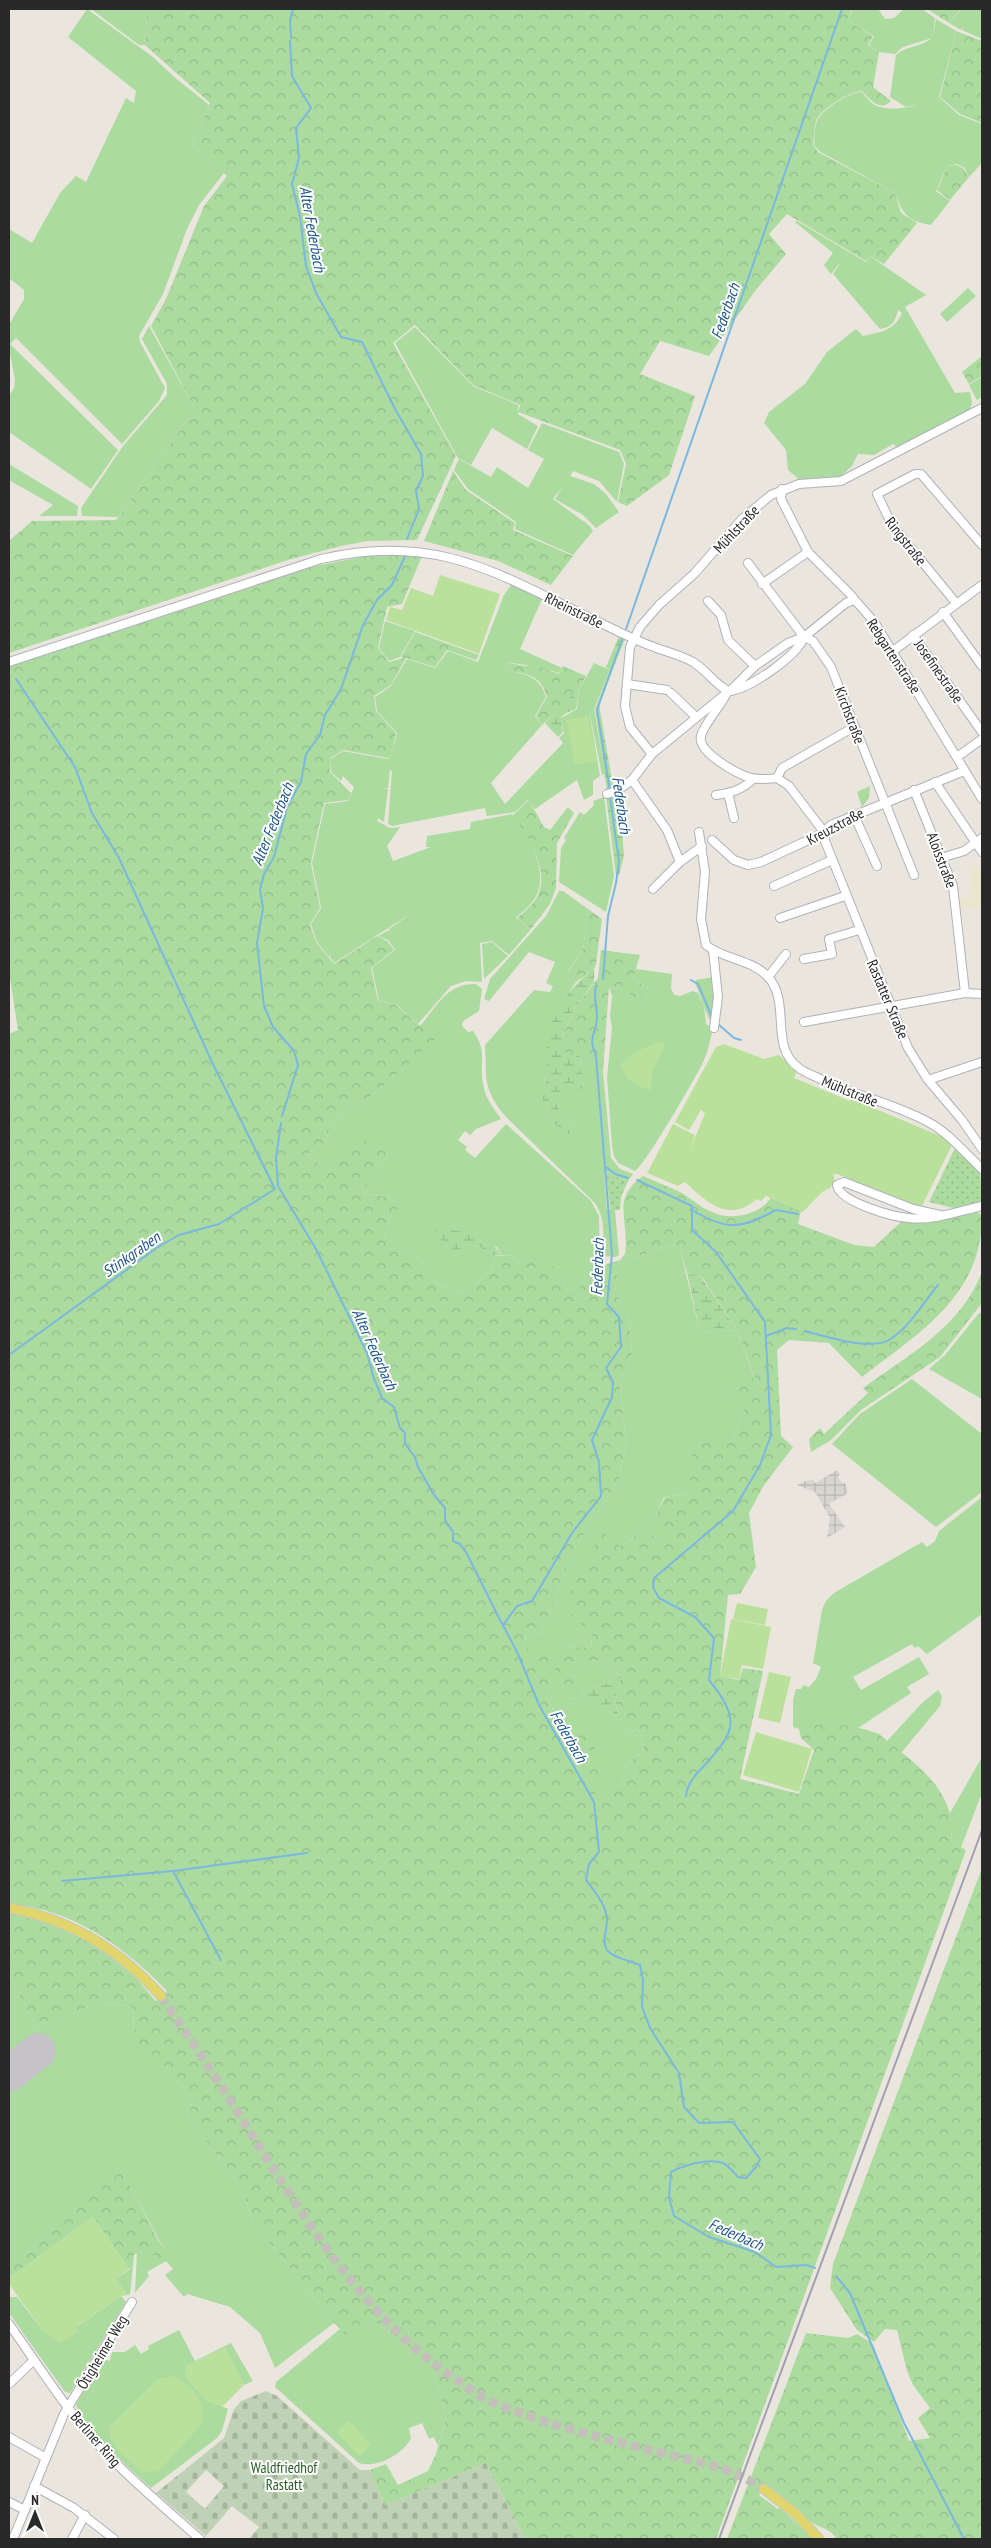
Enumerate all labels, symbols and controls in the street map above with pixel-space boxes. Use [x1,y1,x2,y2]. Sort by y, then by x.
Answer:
water label: Alter Federbach [296,184,331,275]
water label: Federbach [706,280,744,341]
street label: Mühlstraße [709,501,763,557]
street label: Ringstraße [881,513,931,569]
street label: Rheinstraße [542,588,606,632]
street label: Rebgartenstraße [863,615,925,697]
street label: Josefinestraße [910,635,968,707]
street label: Kirchstraße [830,684,870,746]
water label: Federbach [608,775,636,836]
water label: Alter Federbach [246,779,298,868]
street label: Kreuzstraße [803,803,867,849]
street label: Aloisstraße [923,829,961,891]
street label: Rastatter Straße [863,957,913,1041]
street label: Mühlstraße [819,1071,881,1111]
water label: Stinkgraben [98,1226,165,1281]
water label: Federbach [586,1237,608,1296]
water label: Alter Federbach [348,1305,402,1394]
water label: Federbach [546,1706,592,1767]
water label: Federbach [706,2214,767,2255]
street label: Ötigheimer Weg [72,2311,132,2393]
street label: Berliner Ring [67,2407,125,2471]
park label: Waldfriedhof Rastatt [251,2458,318,2494]
north arrow [10,2488,60,2538]
text: N [31,2491,39,2509]

